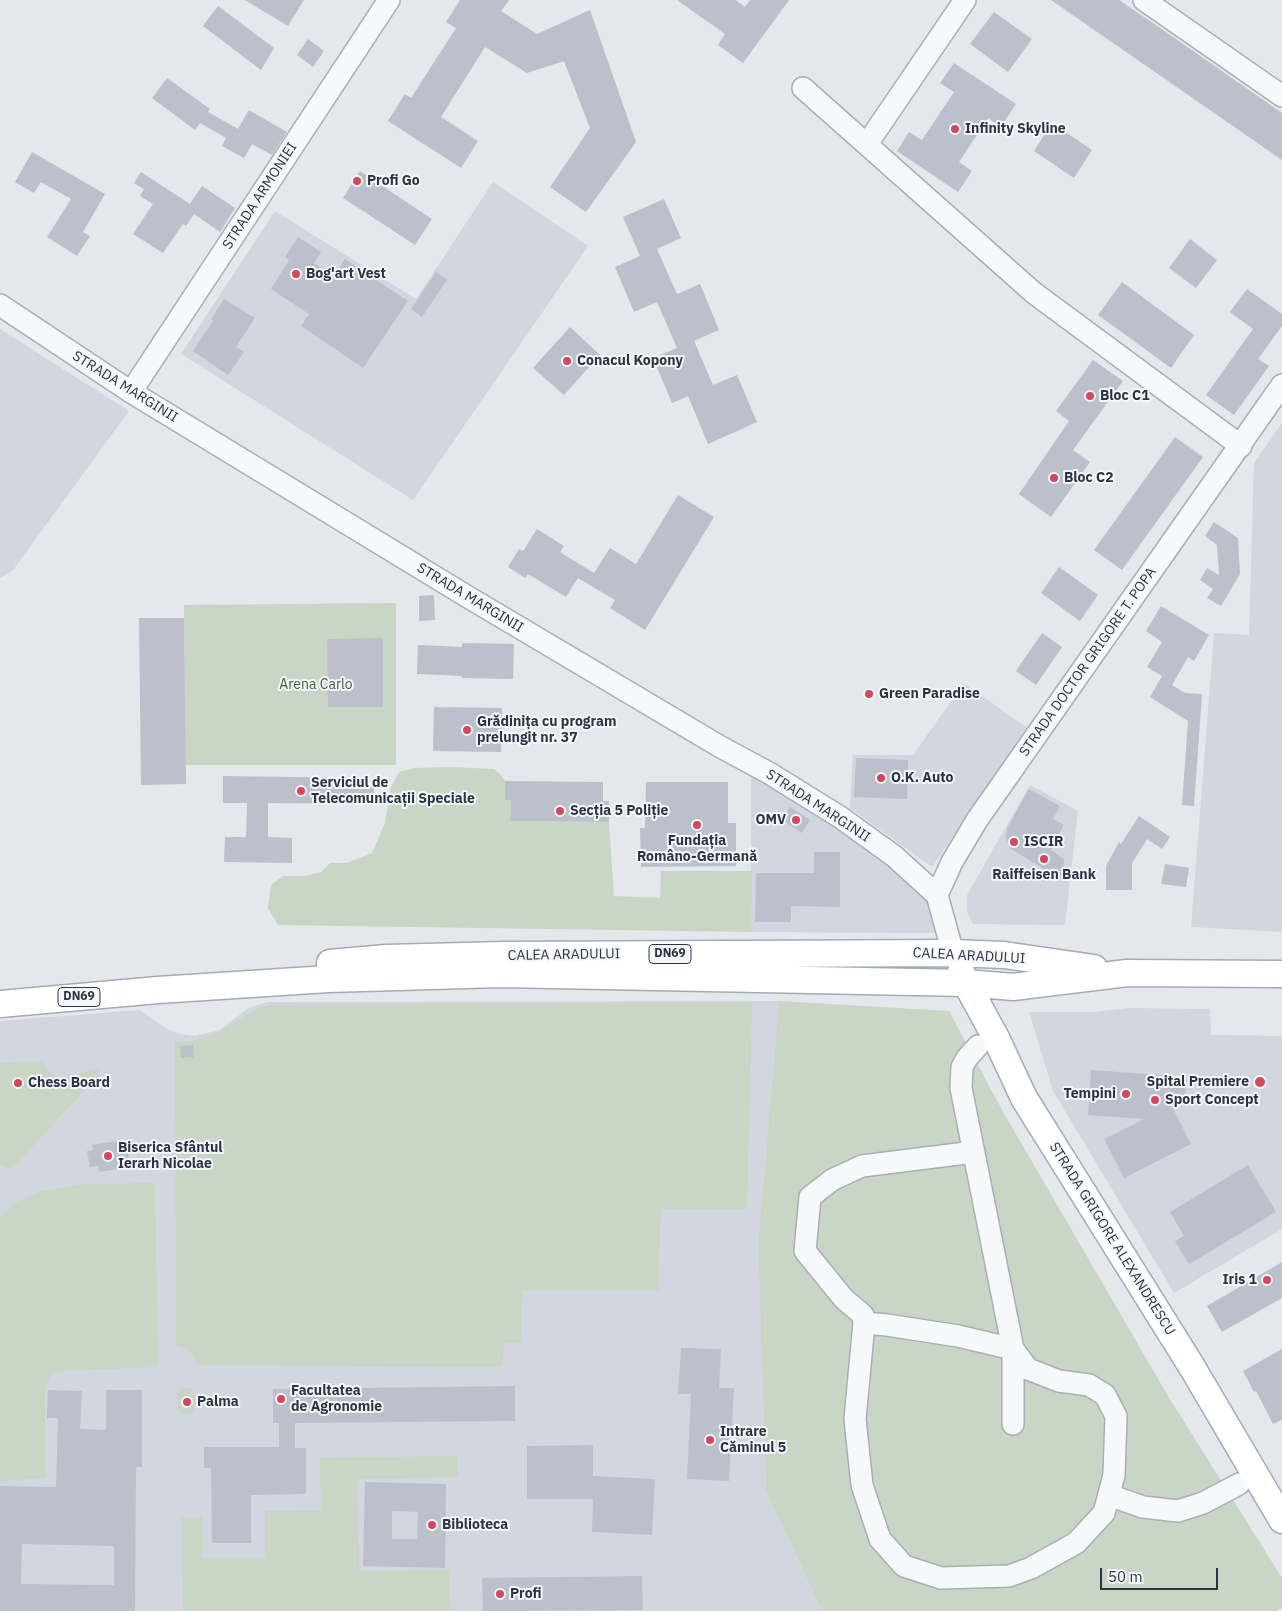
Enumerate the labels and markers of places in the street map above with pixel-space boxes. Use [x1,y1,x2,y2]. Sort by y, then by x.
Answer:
place label: Infinity Skyline [965,121,1066,137]
marker: Infinity Skyline [949,123,961,135]
place label: Profi Go [367,173,420,189]
marker: Profi Go [351,175,363,187]
place label: Bog'art Vest [306,266,386,282]
marker: Bog'art Vest [290,268,302,280]
place label: Conacul Kopony [577,353,683,369]
marker: Conacul Kopony [561,355,573,367]
place label: Bloc C1 [1100,388,1150,404]
marker: Bloc C1 [1084,390,1096,402]
place label: Bloc C2 [1064,470,1114,486]
marker: Bloc C2 [1048,472,1060,484]
place label: Green Paradise [879,686,980,702]
marker: Green Paradise [863,688,875,700]
place label: Grădinița cu program prelungit nr. 37 [477,714,617,746]
marker: Grădinița cu program prelungit nr. 37 [461,724,473,736]
place label: O.K. Auto [891,770,953,786]
marker: O.K. Auto [875,772,887,784]
place label: Serviciul de Telecomunicații Speciale [311,775,475,808]
marker: Serviciul de Telecomunicații Speciale [295,785,307,797]
place label: Secția 5 Poliție [570,803,668,819]
marker: Secția 5 Poliție [554,805,566,817]
place label: OMV [755,812,786,828]
marker: OMV [790,814,802,826]
marker: Fundația Româno-Germană [691,819,703,831]
place label: Fundația Româno-Germană [637,833,757,866]
place label: ISCIR [1024,834,1063,850]
marker: ISCIR [1008,836,1020,848]
marker: Raiffeisen Bank [1038,853,1050,865]
place label: Raiffeisen Bank [992,867,1096,883]
place label: Spital Premiere [1147,1074,1249,1090]
place label: Chess Board [28,1075,110,1091]
marker: Spital Premiere [1253,1075,1267,1089]
marker: Chess Board [12,1077,24,1089]
place label: Tempini [1063,1086,1116,1102]
marker: Tempini [1120,1088,1132,1100]
place label: Sport Concept [1165,1092,1259,1108]
marker: Sport Concept [1149,1094,1161,1106]
place label: Biserica Sfântul Ierarh Nicolae [118,1140,222,1172]
marker: Biserica Sfântul Ierarh Nicolae [102,1150,114,1162]
place label: Iris 1 [1223,1272,1257,1288]
marker: Iris 1 [1261,1274,1273,1286]
place label: Facultatea de Agronomie [291,1383,382,1415]
marker: Facultatea de Agronomie [275,1393,287,1405]
place label: Palma [197,1394,239,1410]
marker: Palma [181,1396,193,1408]
place label: Intrare Căminul 5 [720,1424,786,1456]
marker: Intrare Căminul 5 [704,1434,716,1446]
place label: Biblioteca [442,1517,508,1533]
marker: Biblioteca [426,1519,438,1531]
place label: Profi [510,1586,541,1602]
marker: Profi [494,1588,506,1600]

